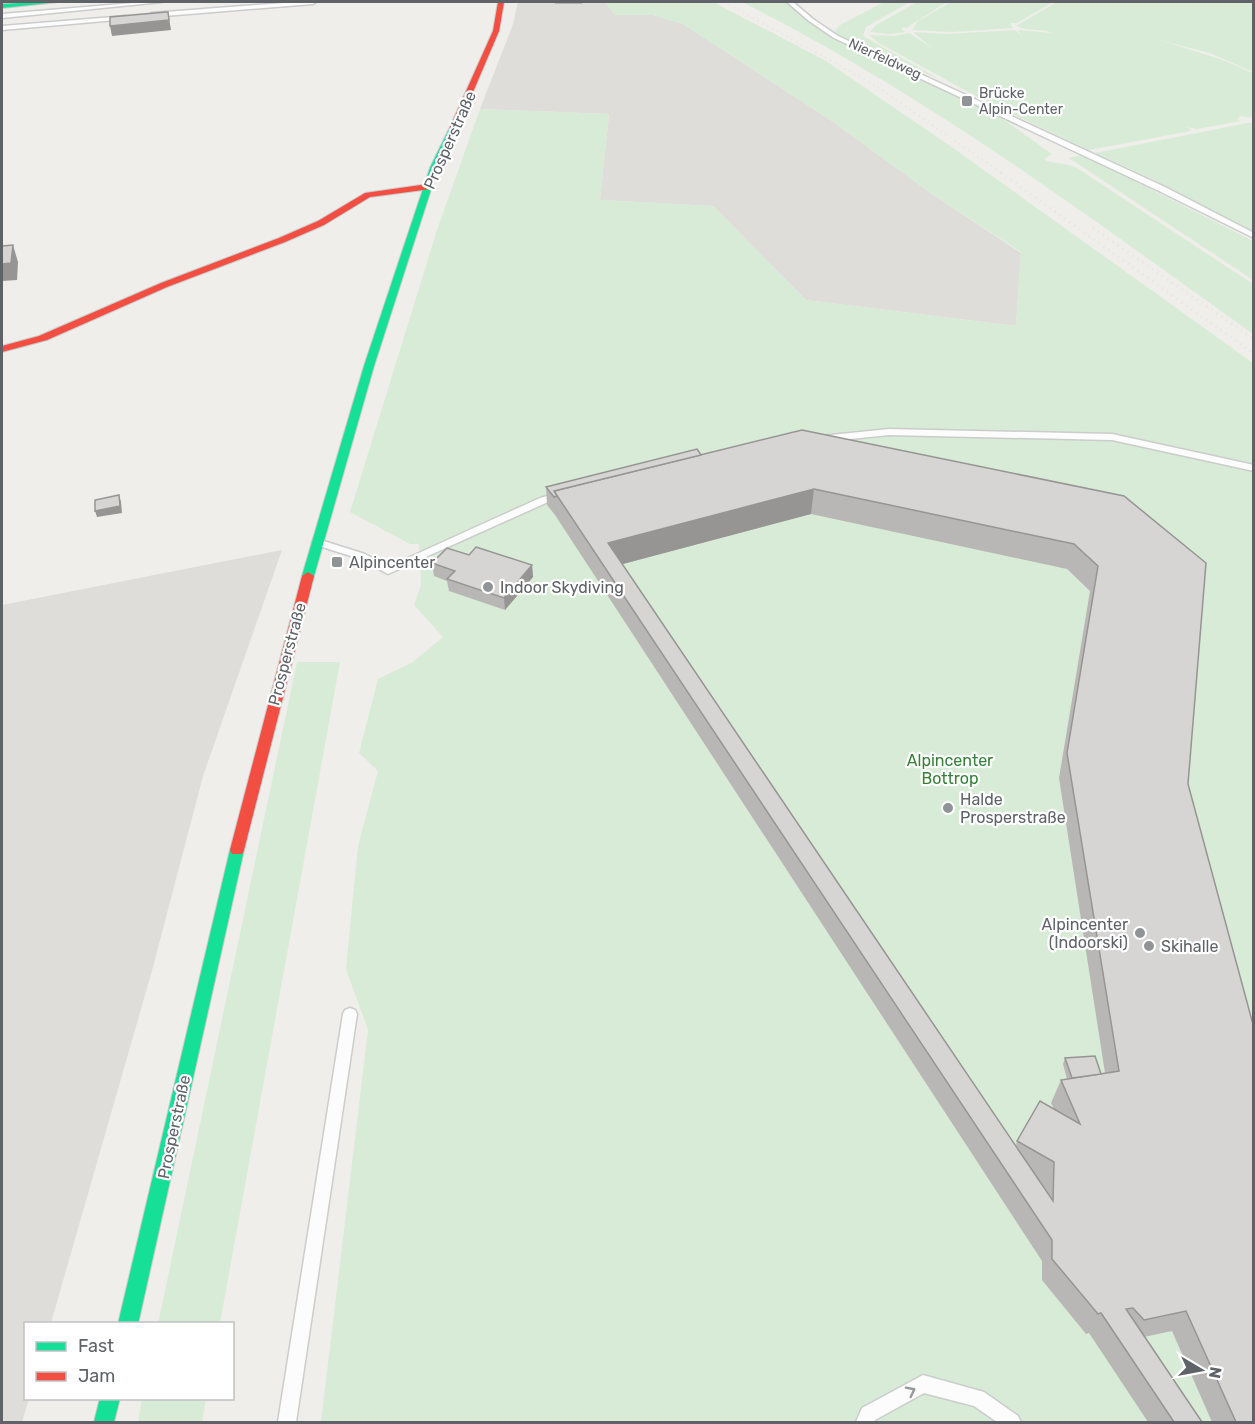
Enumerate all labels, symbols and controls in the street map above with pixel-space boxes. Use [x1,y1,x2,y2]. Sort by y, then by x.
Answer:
street label: Nierfeldweg [846,35,924,83]
place label: Brücke Alpin-Center [979,85,1064,118]
street label: Prosperstraße [420,88,480,192]
marker: Brücke Alpin-Center [960,94,974,108]
place label: Alpincenter [349,553,435,572]
marker: Alpincenter [330,555,344,569]
place label: Indoor Skydiving [500,578,624,597]
marker: Indoor Skydiving [481,580,495,594]
street label: Prosperstraße [264,600,310,708]
park label: Alpincenter Bottrop [907,751,993,788]
place label: Halde Prosperstraße [960,790,1066,827]
marker: Halde Prosperstraße [941,801,955,815]
place label: Alpincenter (Indoorski) [1042,915,1128,952]
marker: Alpincenter (Indoorski) [1133,926,1147,940]
place label: Skihalle [1161,937,1218,956]
marker: Skihalle [1142,939,1156,953]
street label: Prosperstraße [154,1073,194,1181]
legend [24,1322,234,1400]
text: Fast [78,1335,114,1357]
north arrow [1171,1340,1231,1400]
text: Jam [78,1365,115,1387]
text: N [1205,1365,1226,1380]
one-way arrow [905,1387,915,1398]

